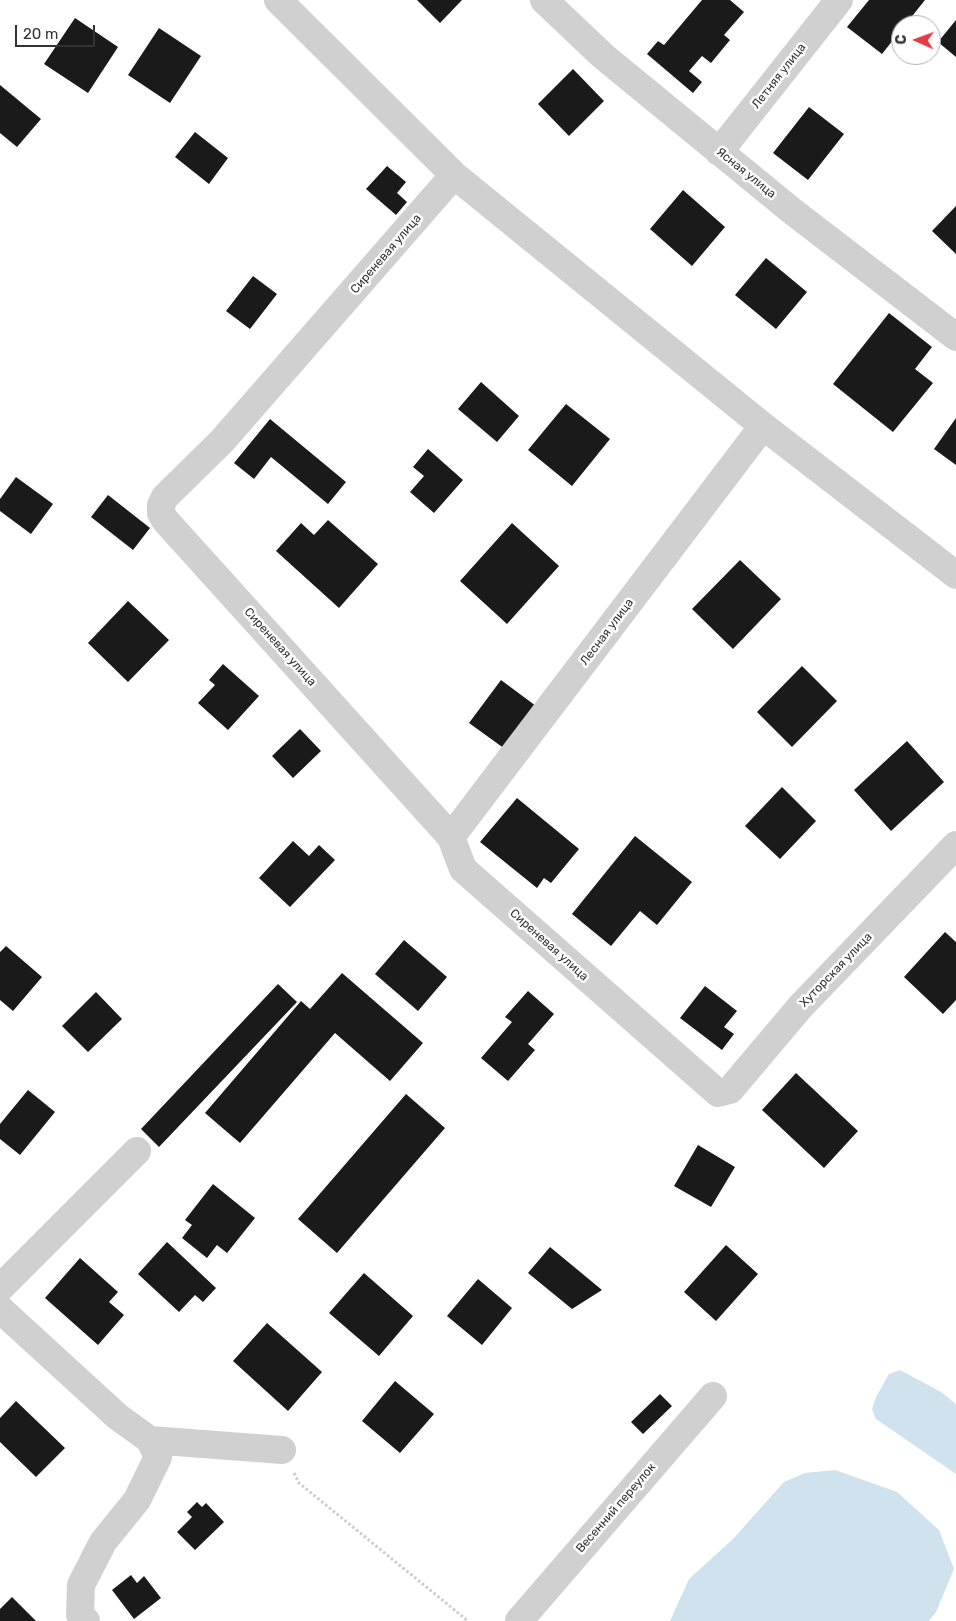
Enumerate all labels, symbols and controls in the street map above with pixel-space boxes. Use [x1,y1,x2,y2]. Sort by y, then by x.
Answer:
scale bar [18,15,98,47]
north arrow [891,15,941,65]
text: 20 m [23,25,58,43]
text: С [893,34,910,45]
street label: Летняя улица [749,40,809,112]
street label: Ясная улица [713,145,779,201]
street label: Сиреневая улица [348,211,424,297]
street label: Лесная улица [577,596,637,668]
street label: Сиреневая улица [241,605,319,689]
street label: Сиреневая улица [507,906,591,984]
street label: Хуторская улица [797,930,875,1010]
street label: Весенний переулок [573,1460,659,1556]

